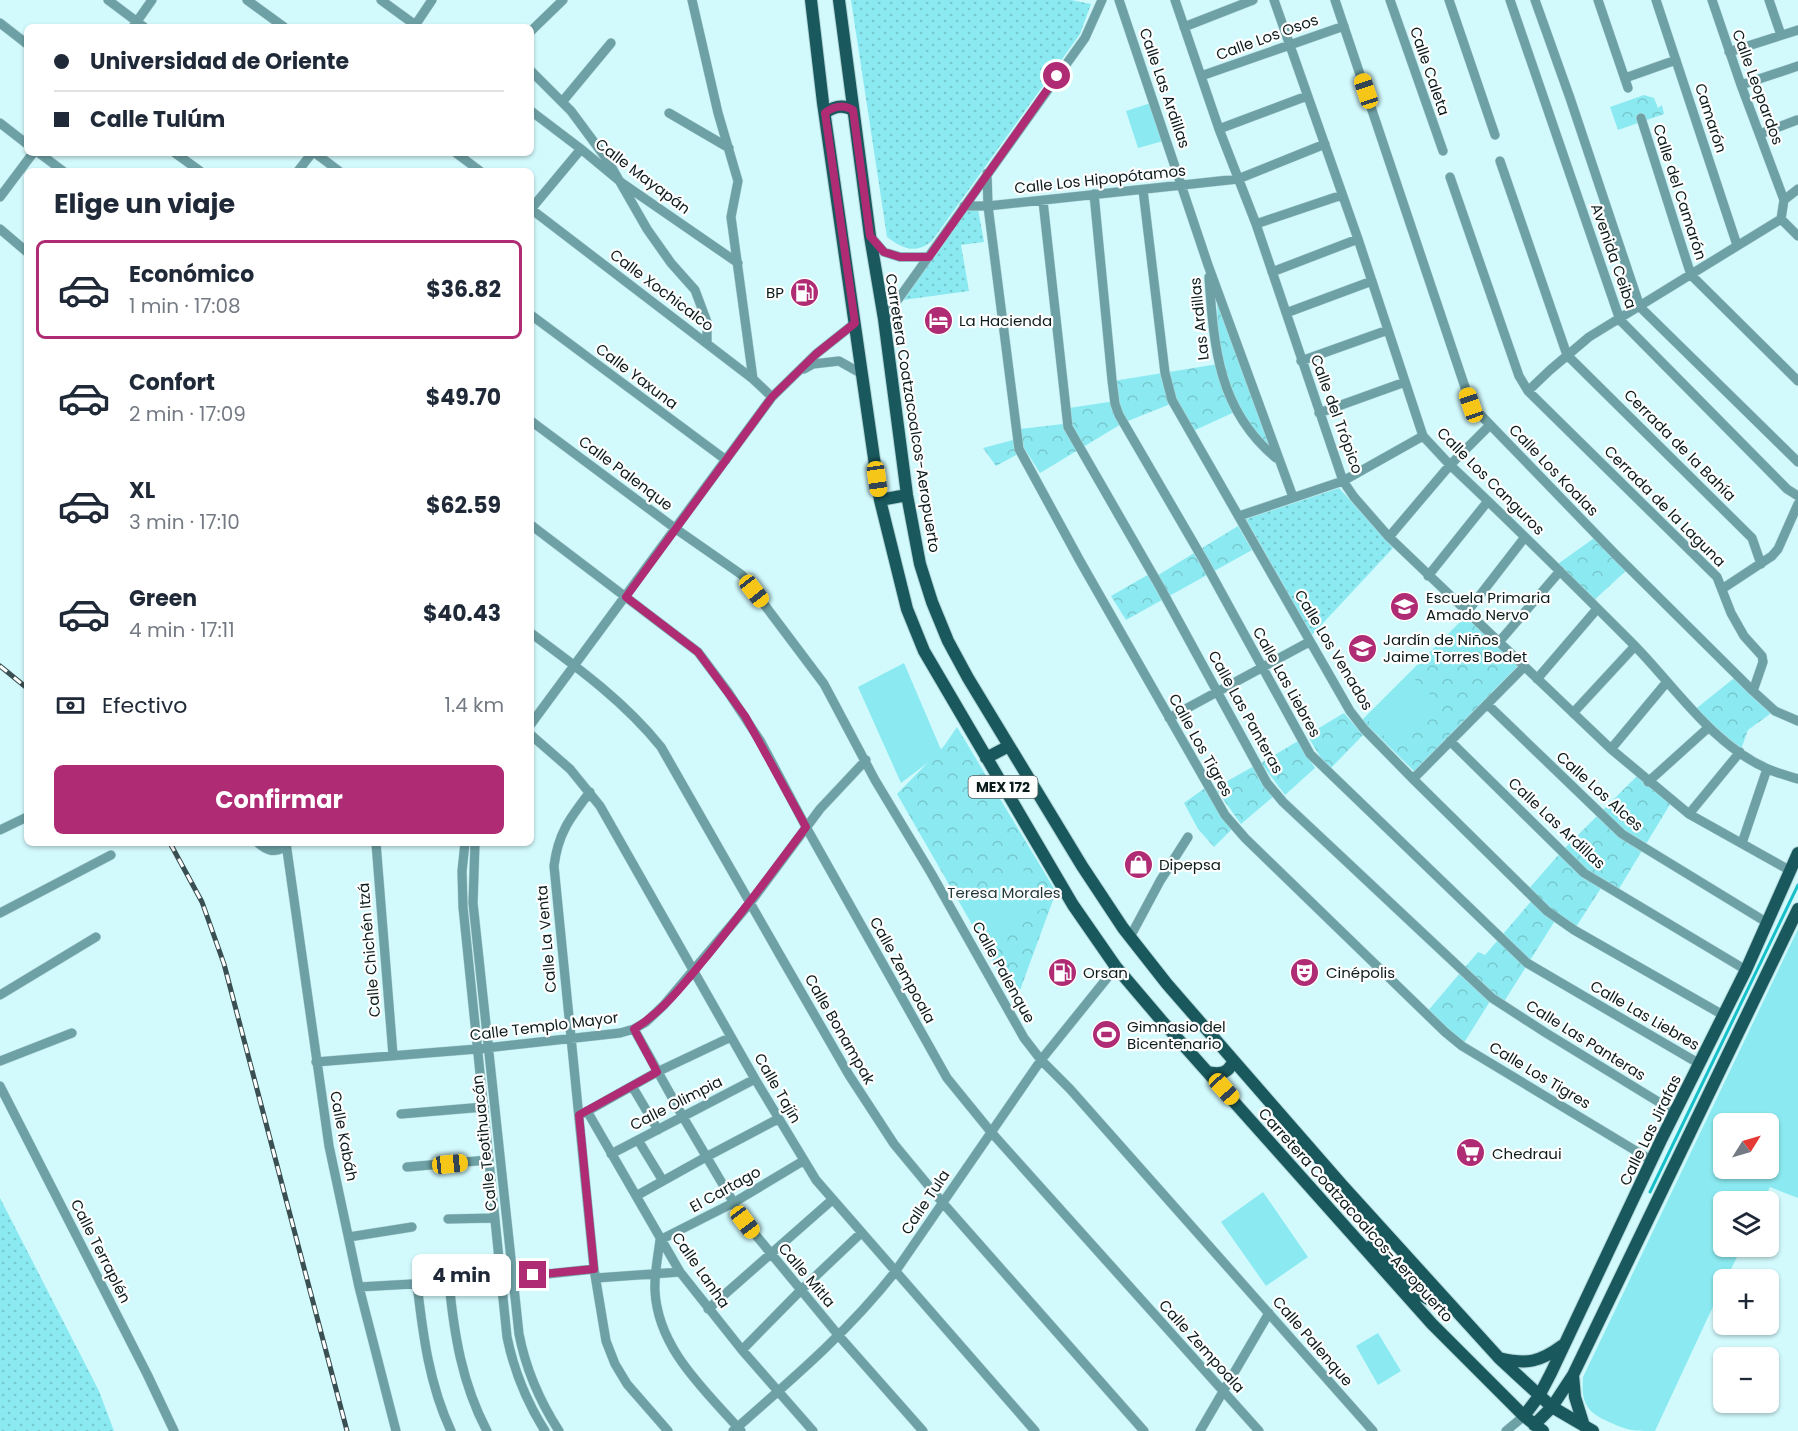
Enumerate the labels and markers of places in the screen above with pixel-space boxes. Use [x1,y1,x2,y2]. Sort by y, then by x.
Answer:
fuel station icon: BP [789,276,821,308]
place label: BP [766,282,784,303]
hotel icon: La Hacienda [922,304,954,336]
place label: La Hacienda [959,310,1052,331]
place label: Escuela Primaria Amado Nervo [1426,587,1550,625]
school or university icon: Escuela Primaria Amado Nervo [1389,590,1421,622]
place label: Jardín de Niños Jaime Torres Bodet [1383,629,1527,667]
school or university icon: Jardín de Niños Jaime Torres Bodet [1346,632,1378,664]
shop icon: Dipepsa [1122,848,1154,880]
place label: Dipepsa [1159,854,1221,875]
fuel station icon: Orsan [1046,956,1078,988]
theatre icon: Cinépolis [1289,956,1321,988]
place label: Orsan [1083,962,1128,983]
place label: Cinépolis [1326,962,1395,983]
place label: Gimnasio del Bicentenario [1127,1016,1226,1054]
sports icon: Gimnasio del Bicentenario [1090,1019,1122,1051]
supermarket icon: Chedraui [1455,1137,1487,1169]
place label: Chedraui [1492,1143,1562,1164]

